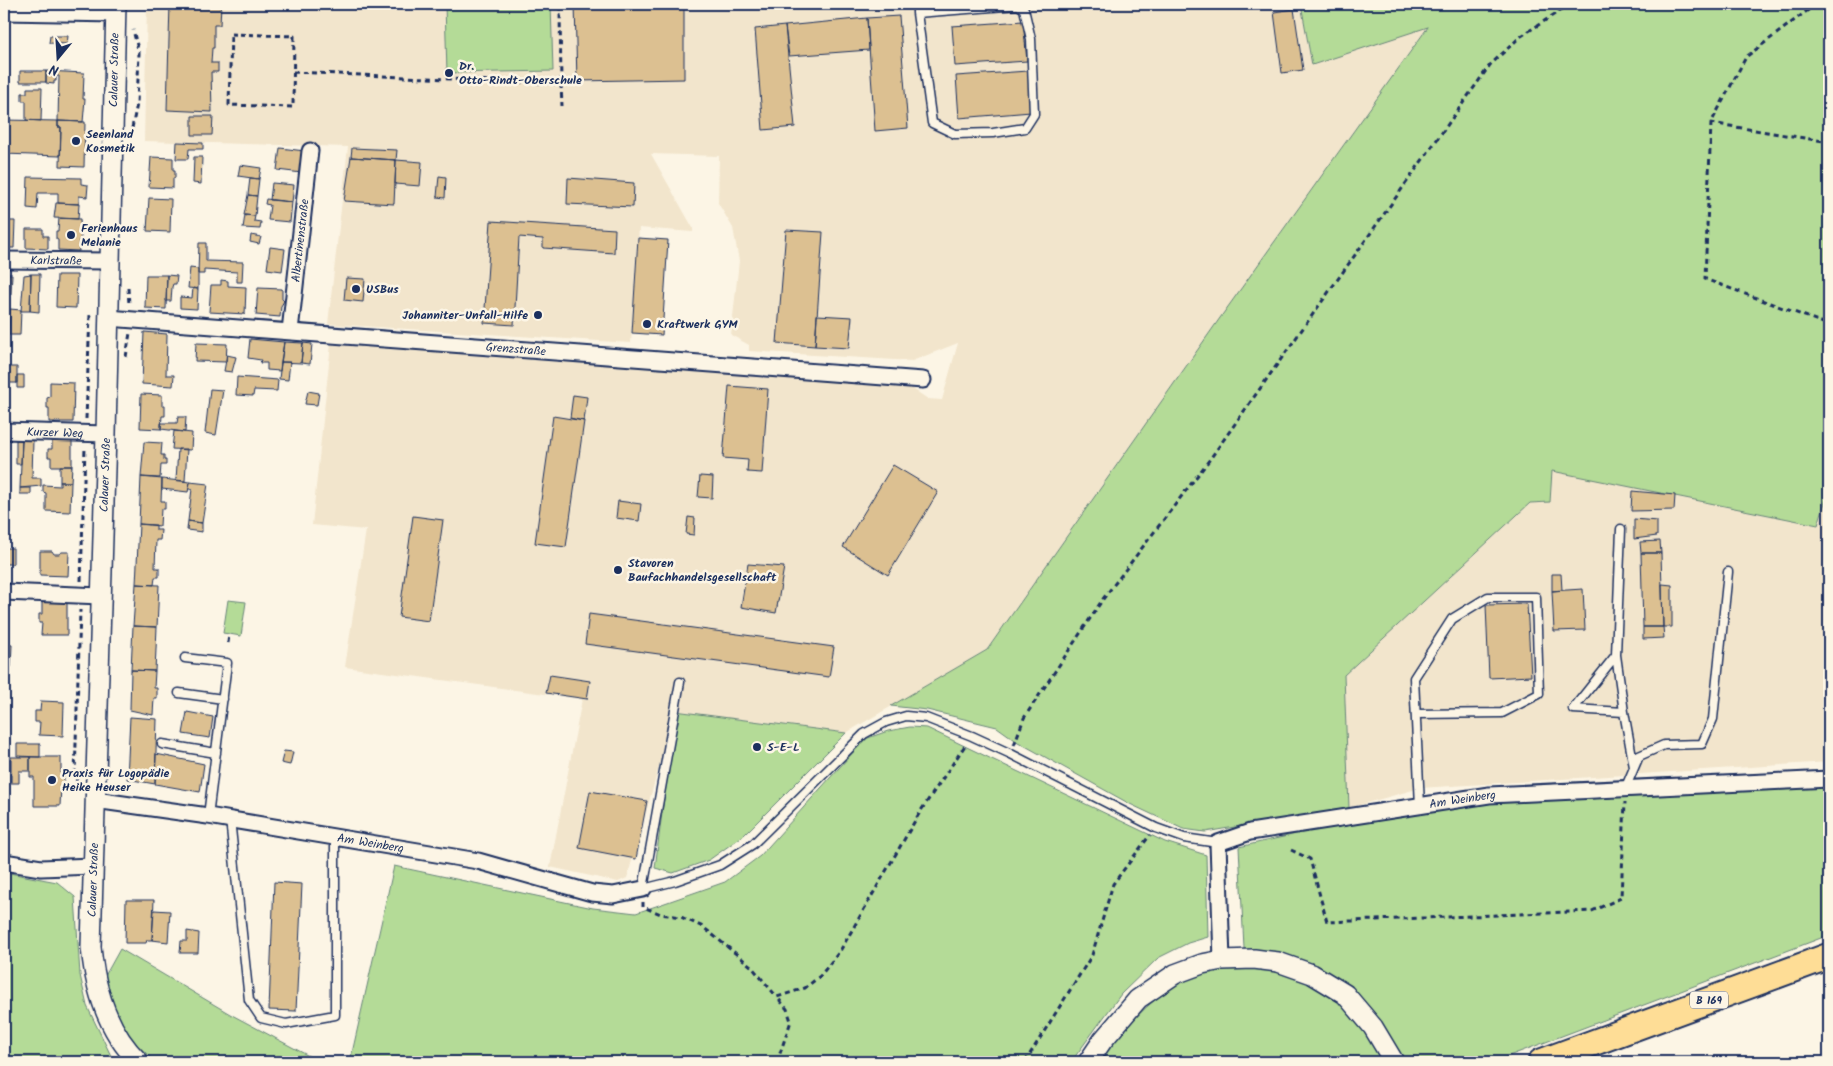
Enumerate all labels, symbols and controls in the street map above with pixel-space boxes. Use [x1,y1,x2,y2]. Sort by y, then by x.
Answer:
north arrow [32,32,82,82]
street label: Calauer Straße [104,32,125,107]
place label: Dr. Otto-Rindt-Oberschule [459,57,582,90]
text: N [47,58,62,81]
marker: Dr. Otto-Rindt-Oberschule [443,67,455,79]
place label: Seenland Kosmetik [86,125,136,158]
marker: Seenland Kosmetik [70,135,82,147]
street label: Albertinenstraße [286,197,315,283]
place label: Ferienhaus Melanie [81,219,138,252]
marker: Ferienhaus Melanie [65,229,77,241]
street label: Karlstraße [30,251,82,271]
place label: USBus [366,280,399,299]
marker: USBus [350,283,362,295]
place label: Johanniter-Unfall-Hilfe [402,306,528,325]
marker: Johanniter-Unfall-Hilfe [532,309,544,321]
place label: Kraftwerk GYM [657,315,738,334]
marker: Kraftwerk GYM [641,318,653,330]
street label: Grenzstraße [485,338,547,361]
street label: Kurzer Weg [26,423,84,443]
street label: Calauer Straße [95,437,116,513]
place label: Stavoren Baufachhandelsgesellschaft [628,554,777,587]
marker: Stavoren Baufachhandelsgesellschaft [612,564,624,576]
place label: S-E-L [767,738,800,757]
marker: S-E-L [751,741,763,753]
place label: Praxis für Logopädie Heike Heuser [62,764,170,797]
marker: Praxis für Logopädie Heike Heuser [46,774,58,786]
street label: Am Weinberg [1428,786,1497,814]
street label: Am Weinberg [336,829,406,859]
street label: Calauer Straße [83,842,104,918]
road number: B 169 [1690,992,1728,1008]

